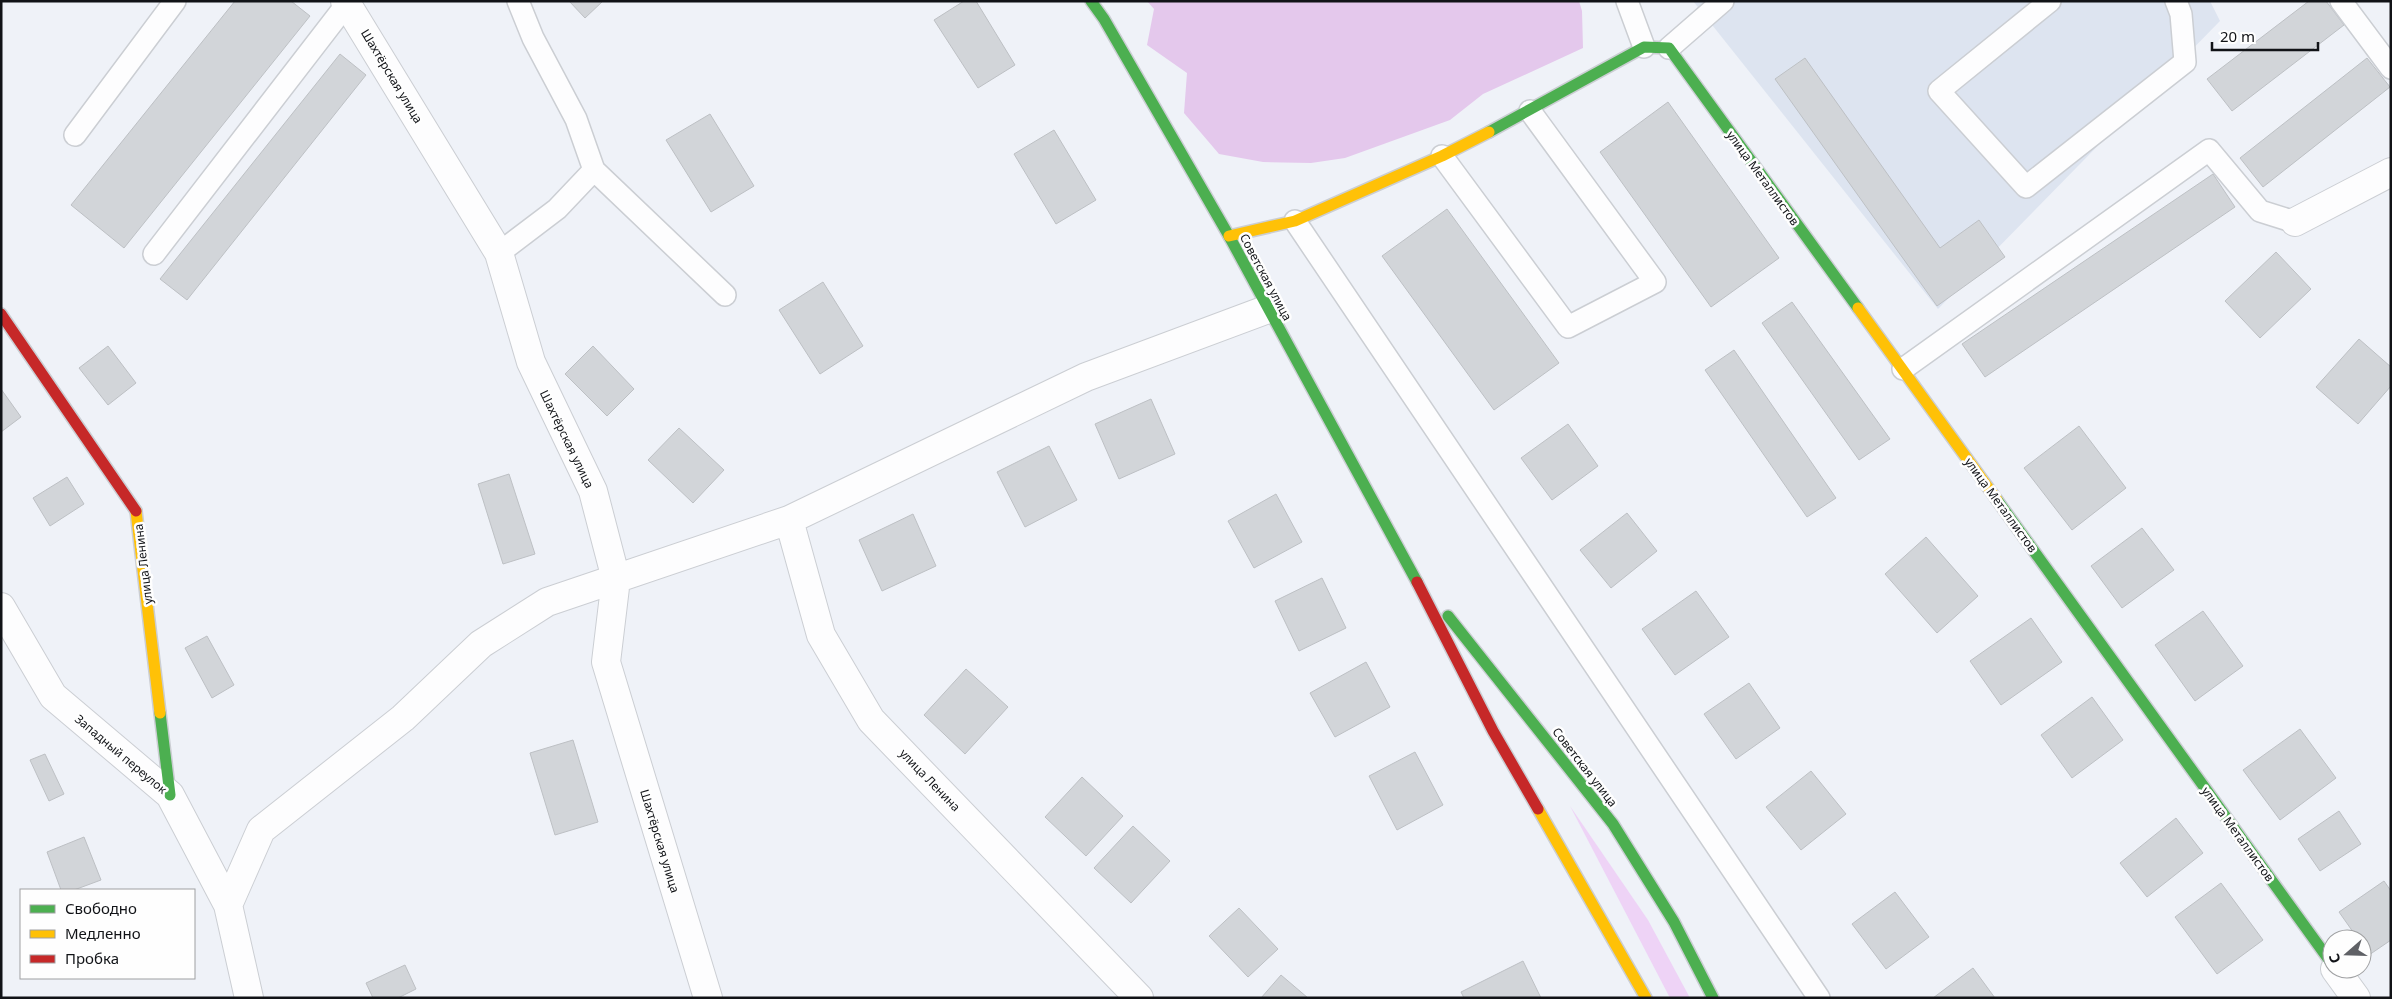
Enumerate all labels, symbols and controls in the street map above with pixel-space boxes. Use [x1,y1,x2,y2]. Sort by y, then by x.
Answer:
scale bar [2212,20,2318,52]
street label: Шахтёрская улица [357,26,427,126]
text: 20 m [2220,26,2255,46]
street label: улица Металлистов [1723,127,1803,229]
street label: Советская улица [1236,230,1296,324]
street label: Шахтёрская улица [536,387,598,491]
street label: улица Металлистов [1961,454,2041,556]
street label: улица Ленина [130,523,156,605]
street label: Западный переулок [71,710,171,798]
street label: Советская улица [1549,724,1621,810]
street label: улица Ленина [896,745,964,815]
street label: улица Металлистов [2198,783,2278,885]
street label: Шахтёрская улица [636,787,684,895]
legend [20,889,195,979]
text: Свободно [65,898,137,918]
text: Медленно [65,923,141,943]
north arrow [2322,929,2372,979]
text: Пробка [65,948,119,968]
text: С [2324,951,2345,966]

